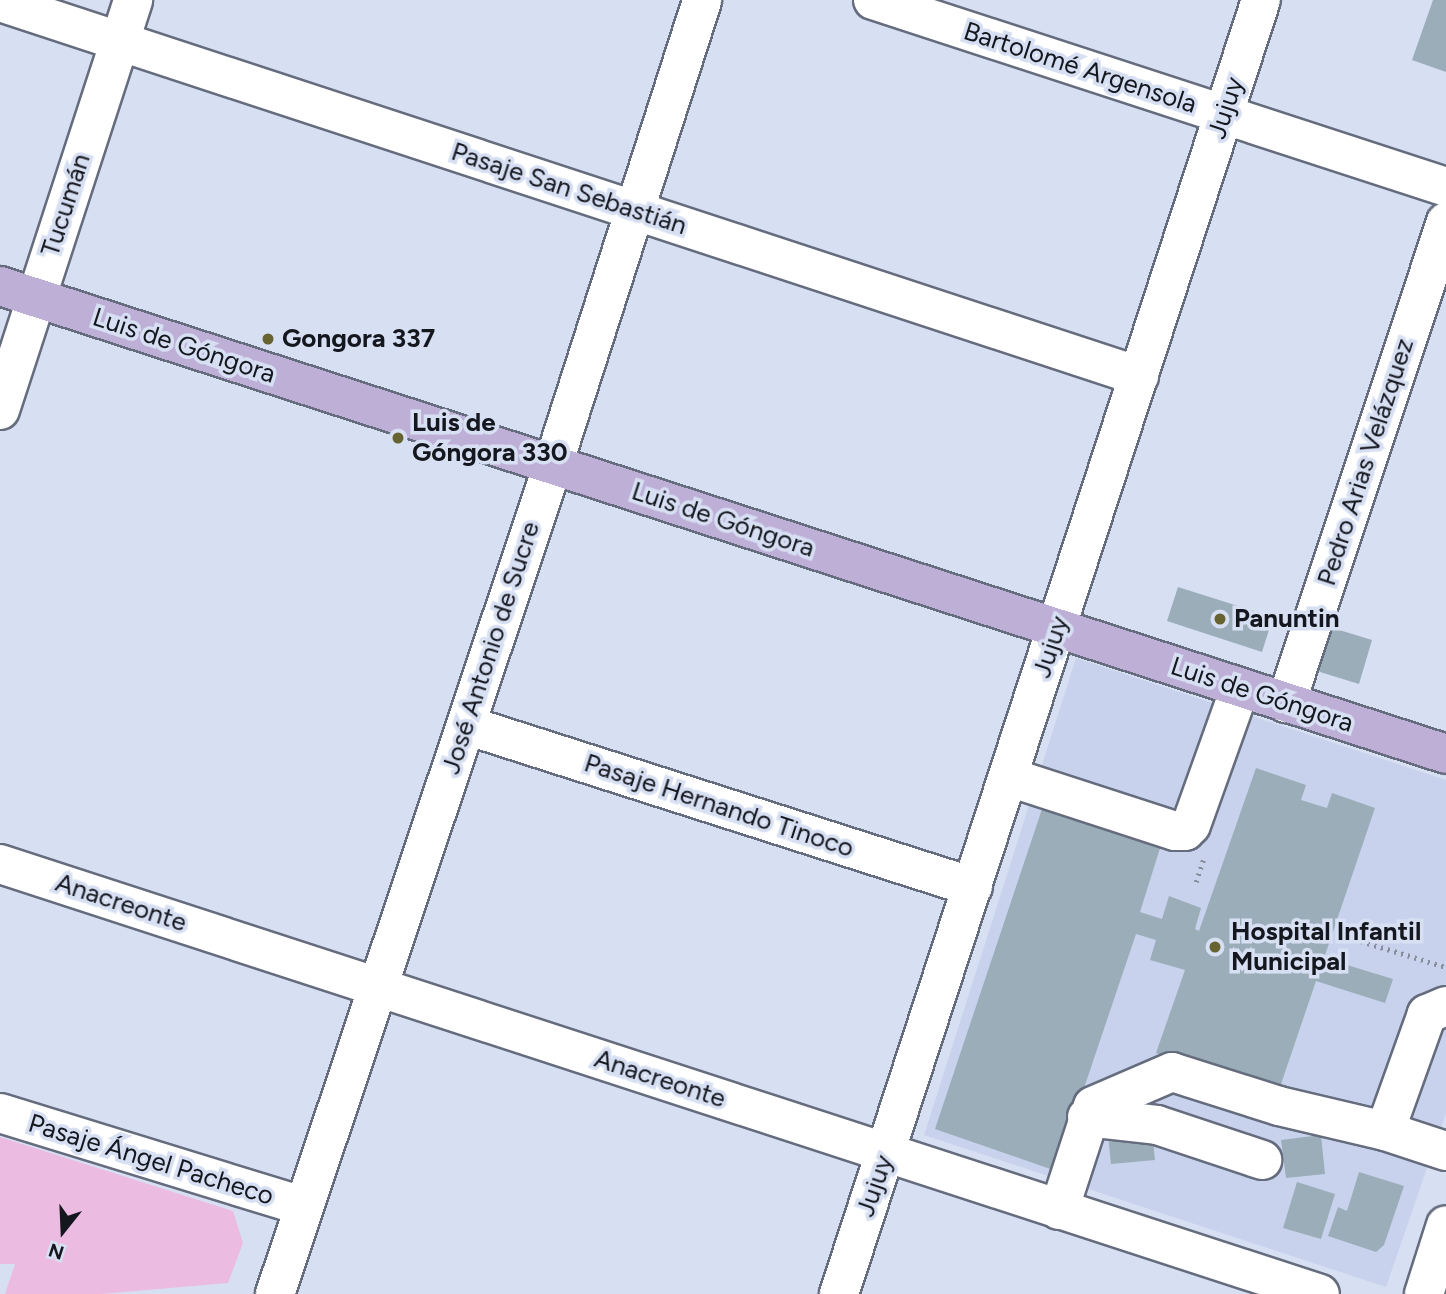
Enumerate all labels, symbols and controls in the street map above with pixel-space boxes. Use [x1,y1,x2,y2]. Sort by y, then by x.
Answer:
street label: Bartolomé Argensola [960,16,1200,120]
street label: Jujuy [1201,73,1251,143]
street label: Pasaje San Sebastián [447,136,691,242]
street label: Tucumán [35,150,97,260]
street label: Luis de Góngora [89,302,279,390]
place label: Gongora 337 [282,323,435,355]
marker: Gongora 337 [260,331,276,347]
street label: Pedro Arias Velázquez [1311,334,1421,590]
place label: Luis de Góngora 330 [412,407,568,468]
marker: Luis de Góngora 330 [390,430,406,446]
street label: Luis de Góngora [628,476,818,564]
street label: José Antonio de Sucre [435,518,547,778]
place label: Panuntin [1234,603,1340,635]
marker: Panuntin [1212,611,1228,627]
street label: Jujuy [1026,612,1076,682]
street label: Luis de Góngora [1167,651,1357,739]
street label: Pasaje Hernando Tinoco [580,748,858,864]
street label: Anacreonte [52,867,190,939]
place label: Hospital Infantil Municipal [1231,916,1421,978]
marker: Hospital Infantil Municipal [1205,937,1225,957]
street label: Anacreonte [591,1043,729,1115]
street label: Pasaje Ángel Pacheco [25,1108,277,1212]
street label: Jujuy [850,1151,900,1221]
north arrow [28,1196,98,1266]
text: N [46,1238,67,1265]

